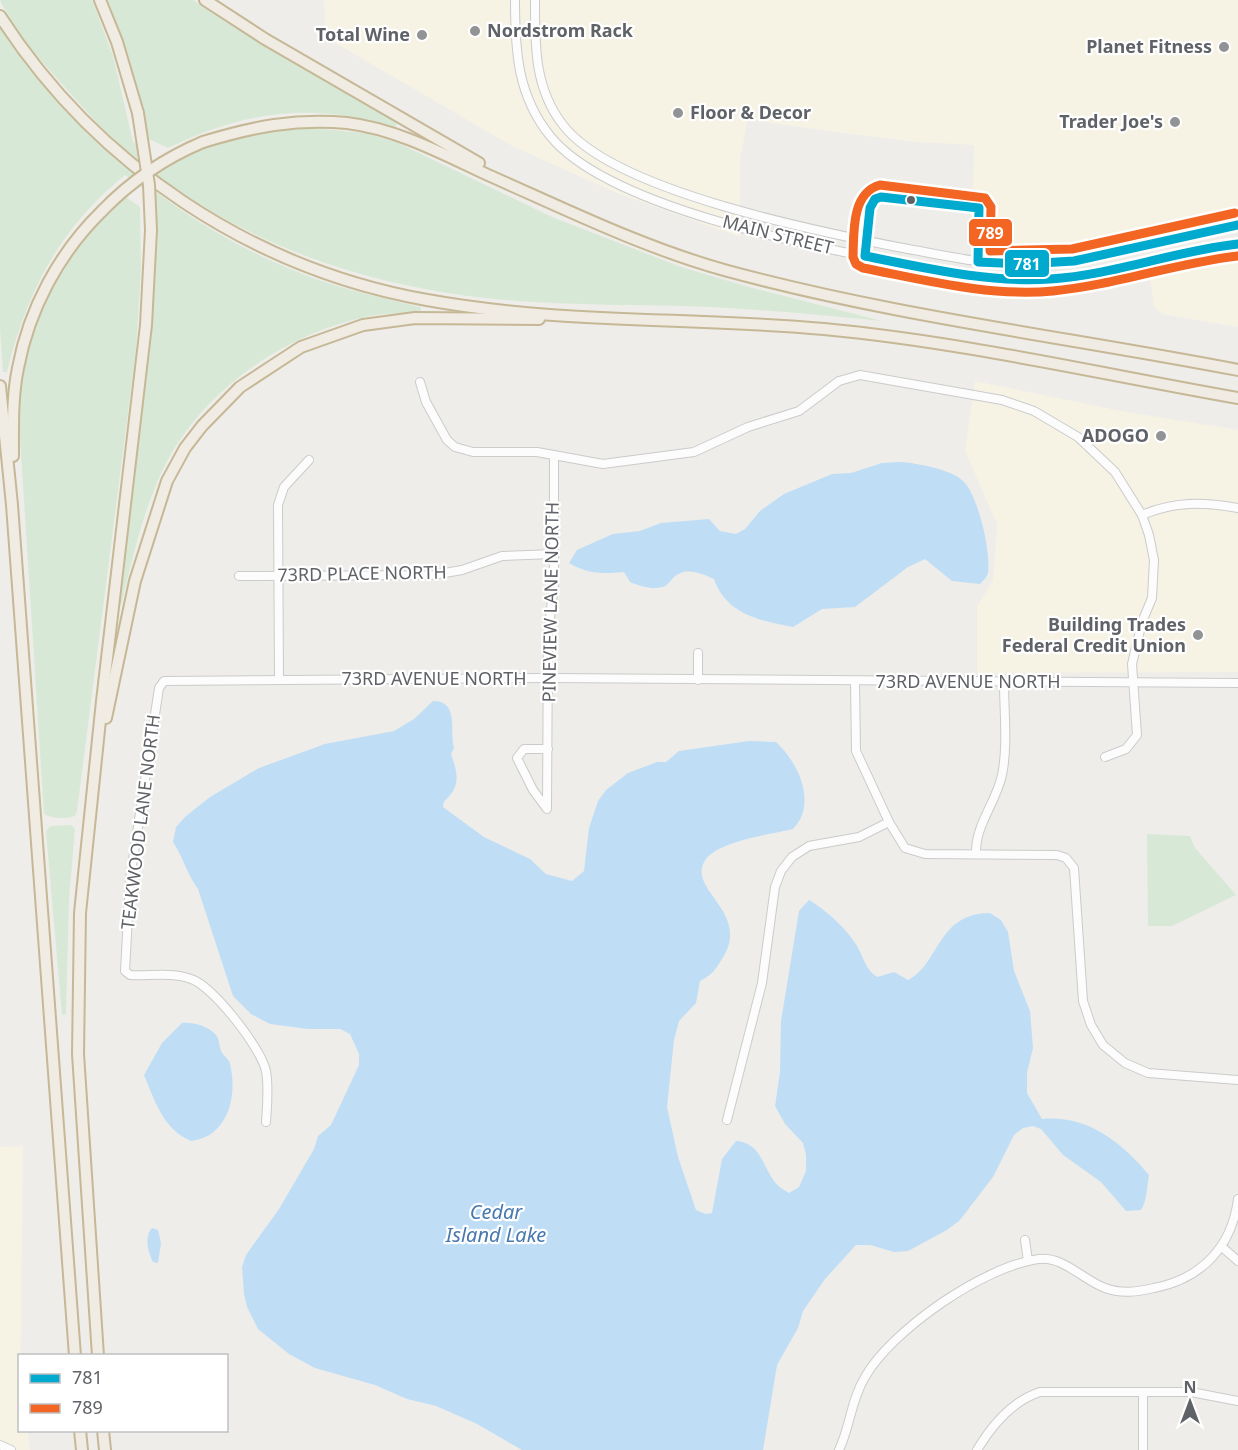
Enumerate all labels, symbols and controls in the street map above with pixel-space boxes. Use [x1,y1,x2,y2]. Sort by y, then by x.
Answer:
place label: Nordstrom Rack [487,18,634,42]
place label: Total Wine [316,22,410,46]
marker: Nordstrom Rack [468,24,482,38]
marker: Total Wine [415,28,429,42]
place label: Planet Fitness [1086,34,1212,58]
marker: Planet Fitness [1217,40,1231,54]
place label: Floor & Decor [690,100,811,124]
marker: Floor & Decor [671,106,685,120]
place label: Trader Joe's [1059,109,1163,133]
marker: Trader Joe's [1168,115,1182,129]
unlabelled marker [905,194,917,206]
street label: MAIN STREET [720,209,836,259]
line badge: 789 [968,218,1013,247]
text: 789 [976,222,1004,244]
line badge: 781 [1004,249,1050,278]
text: 781 [1013,253,1041,275]
place label: ADOGO [1082,423,1149,447]
marker: ADOGO [1154,429,1168,443]
street label: PINEVIEW LANE NORTH [536,501,564,702]
street label: 73RD PLACE NORTH [277,560,447,586]
place label: Building Trades Federal Credit Union [1002,612,1186,657]
marker: Building Trades Federal Credit Union [1191,628,1205,642]
street label: 73RD AVENUE NORTH [341,666,527,690]
street label: 73RD AVENUE NORTH [875,669,1061,693]
street label: TEAKWOOD LANE NORTH [115,713,165,931]
water label: Cedar Island Lake [445,1198,546,1248]
legend [18,1354,228,1432]
text: 781 [72,1365,103,1389]
north arrow [1160,1372,1220,1432]
text: N [1183,1376,1197,1398]
text: 789 [72,1395,103,1419]

